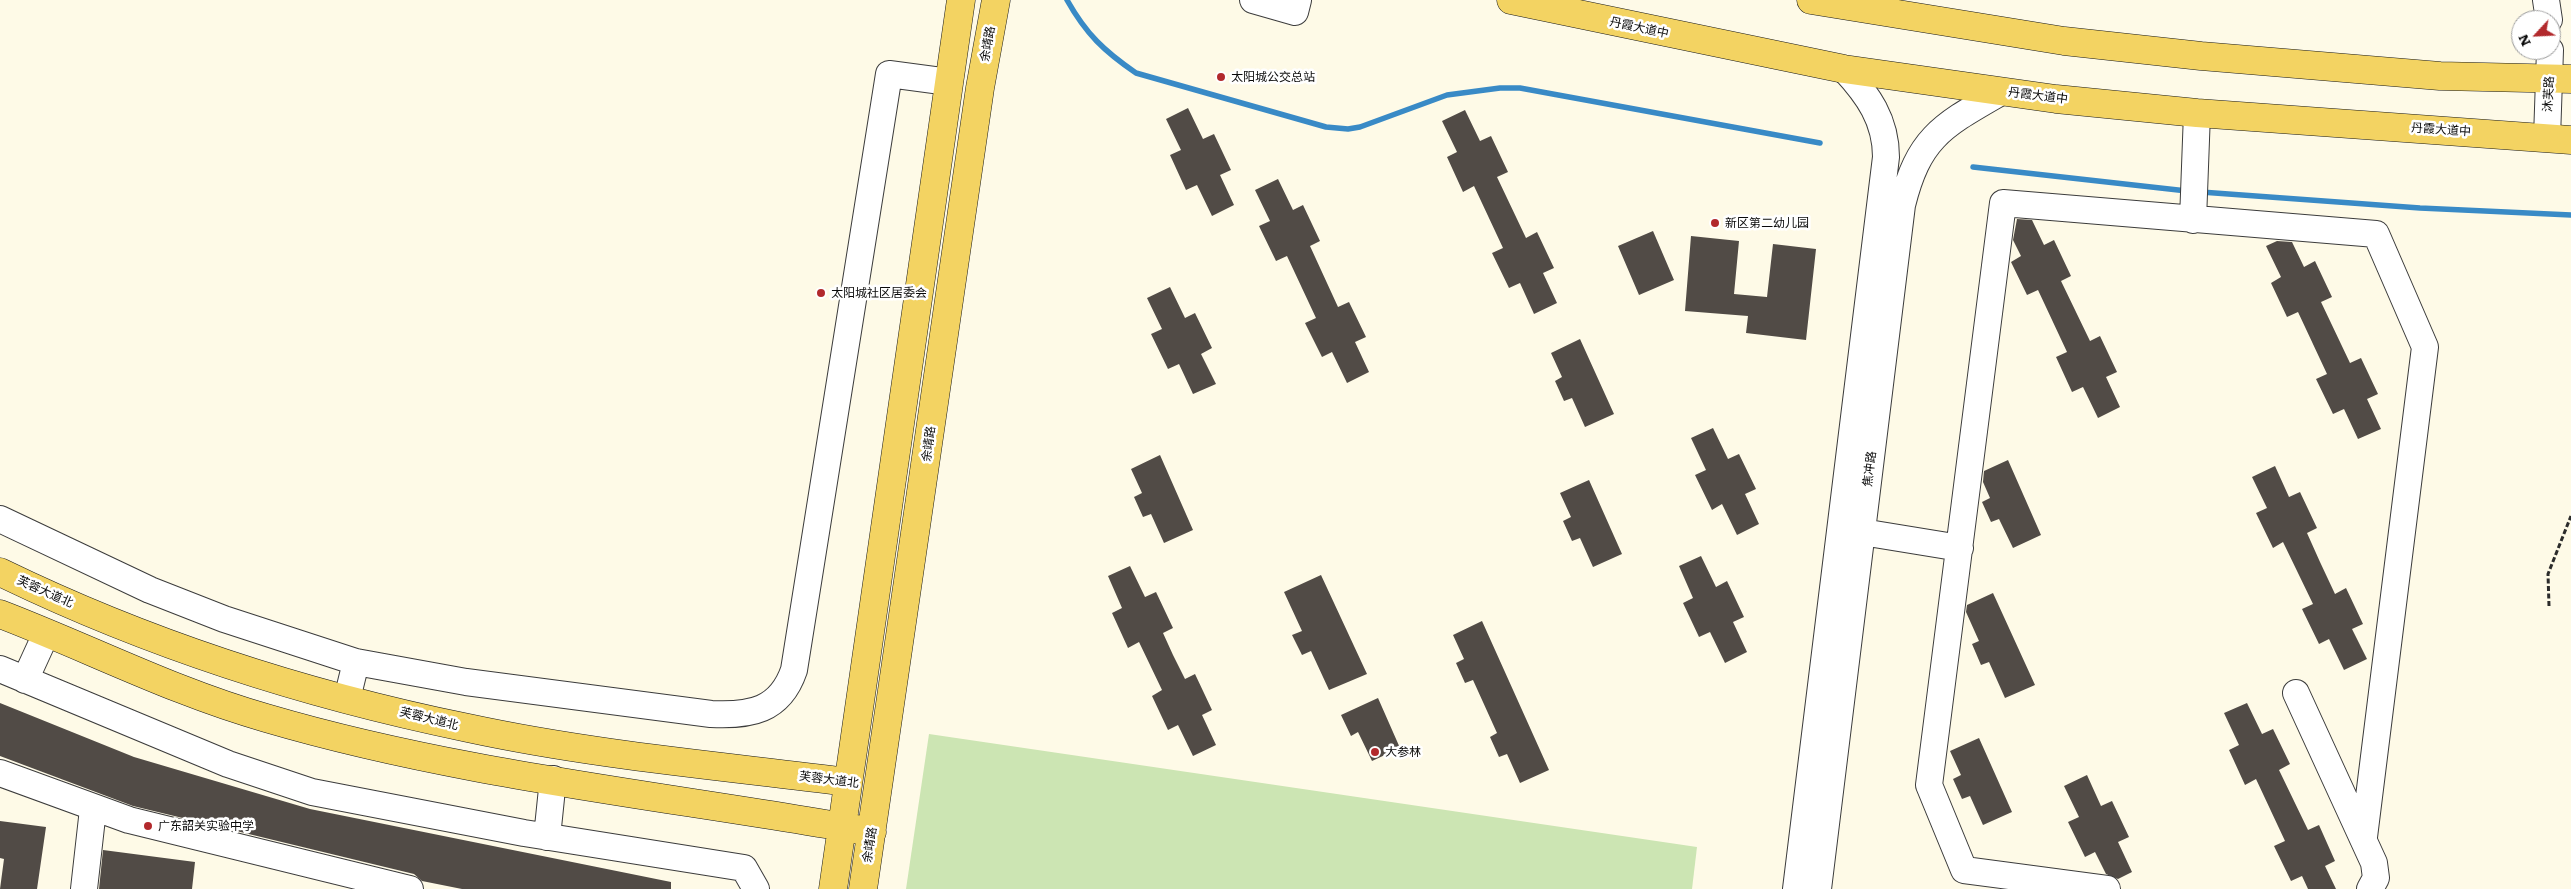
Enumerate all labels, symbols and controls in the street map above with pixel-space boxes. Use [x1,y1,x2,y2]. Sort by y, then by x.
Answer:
north arrow [2511,10,2561,60]
street label: 丹霞大道中 [1608,15,1670,41]
street label: 余靖路 [978,25,998,63]
text: N [2512,31,2535,50]
place label: 太阳城公交总站 [1231,70,1315,84]
marker: 太阳城公交总站 [1215,71,1227,83]
street label: 沐芙路 [2541,76,2557,112]
street label: 丹霞大道中 [2007,85,2069,107]
street label: 丹霞大道中 [2411,121,2471,139]
place label: 新区第二幼儿园 [1725,216,1809,230]
marker: 新区第二幼儿园 [1709,217,1721,229]
place label: 太阳城社区居委会 [831,286,927,300]
marker: 太阳城社区居委会 [815,287,827,299]
street label: 余靖路 [919,425,939,463]
street label: 焦冲路 [1861,450,1879,488]
street label: 芙蓉大道北 [15,573,75,611]
street label: 芙蓉大道北 [398,705,460,733]
place label: 大参林 [1385,745,1421,759]
marker: 大参林 [1369,746,1381,758]
street label: 芙蓉大道北 [798,769,860,791]
place label: 广东韶关实验中学 [158,819,254,833]
marker: 广东韶关实验中学 [142,820,154,832]
street label: 余靖路 [860,826,880,864]

